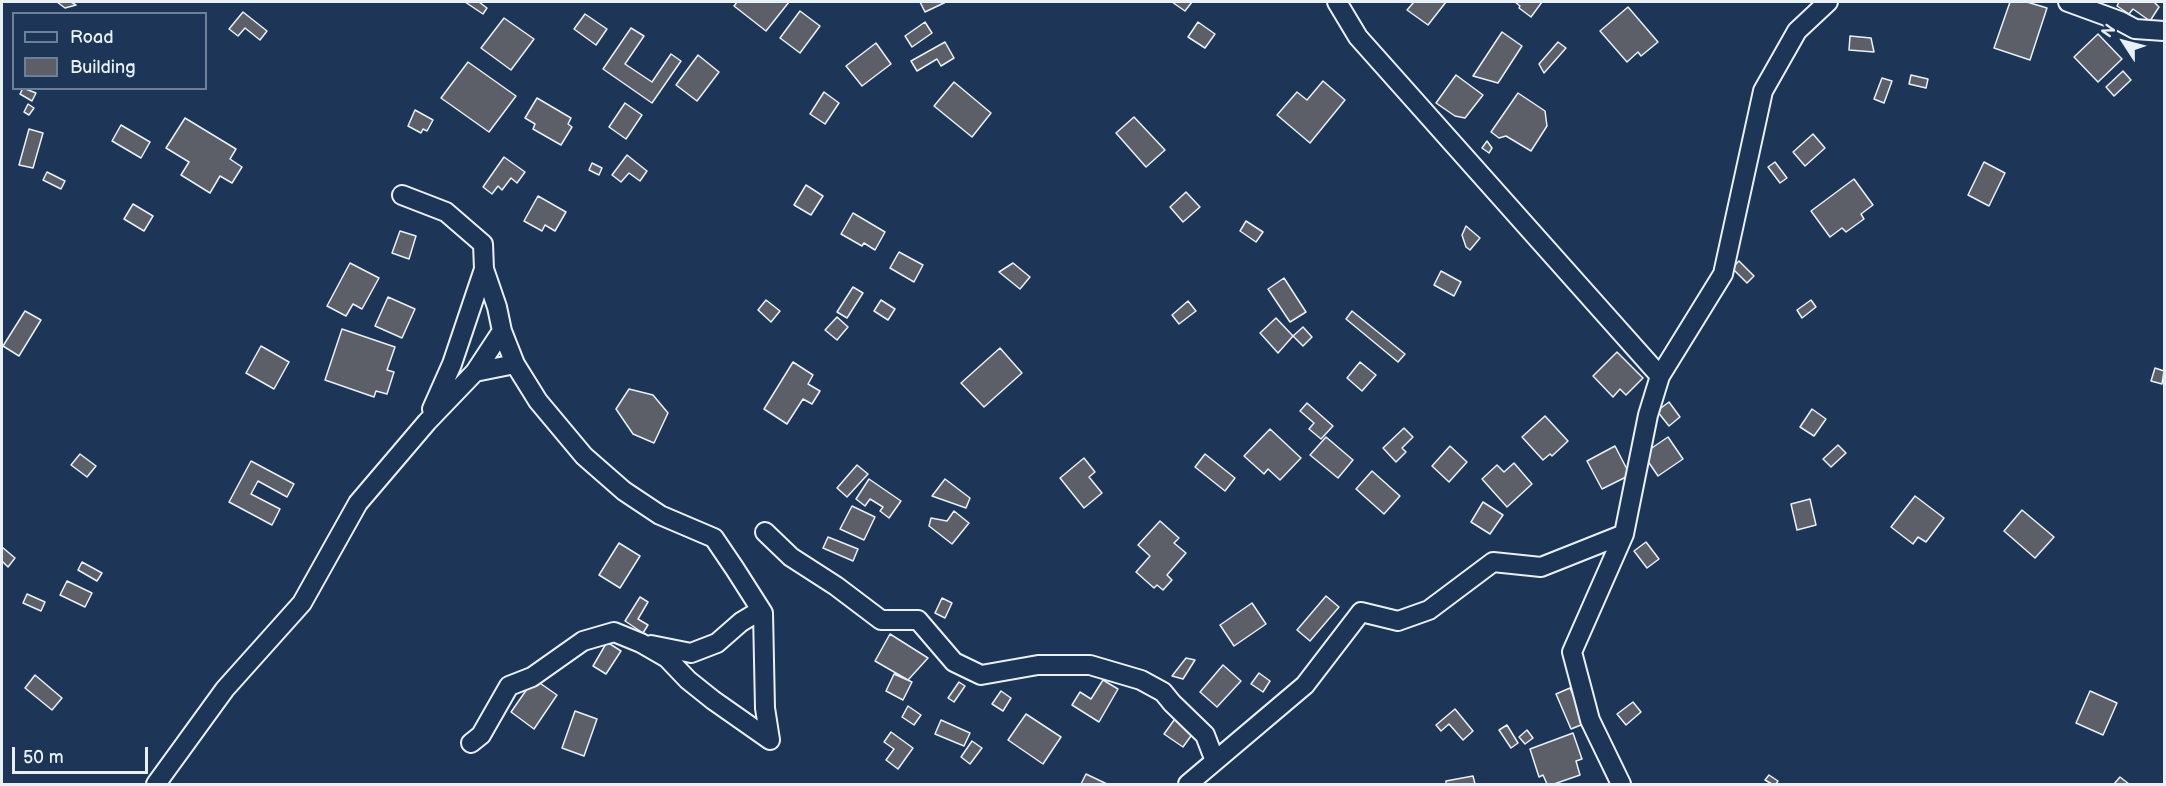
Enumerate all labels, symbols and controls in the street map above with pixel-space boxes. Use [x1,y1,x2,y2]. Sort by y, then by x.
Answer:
legend [12,12,207,90]
north arrow [2094,12,2154,72]
text: N [2098,21,2120,42]
text: Road [70,27,114,48]
text: Building [70,57,136,78]
scale bar [15,735,152,773]
text: 50 m [23,747,64,768]

